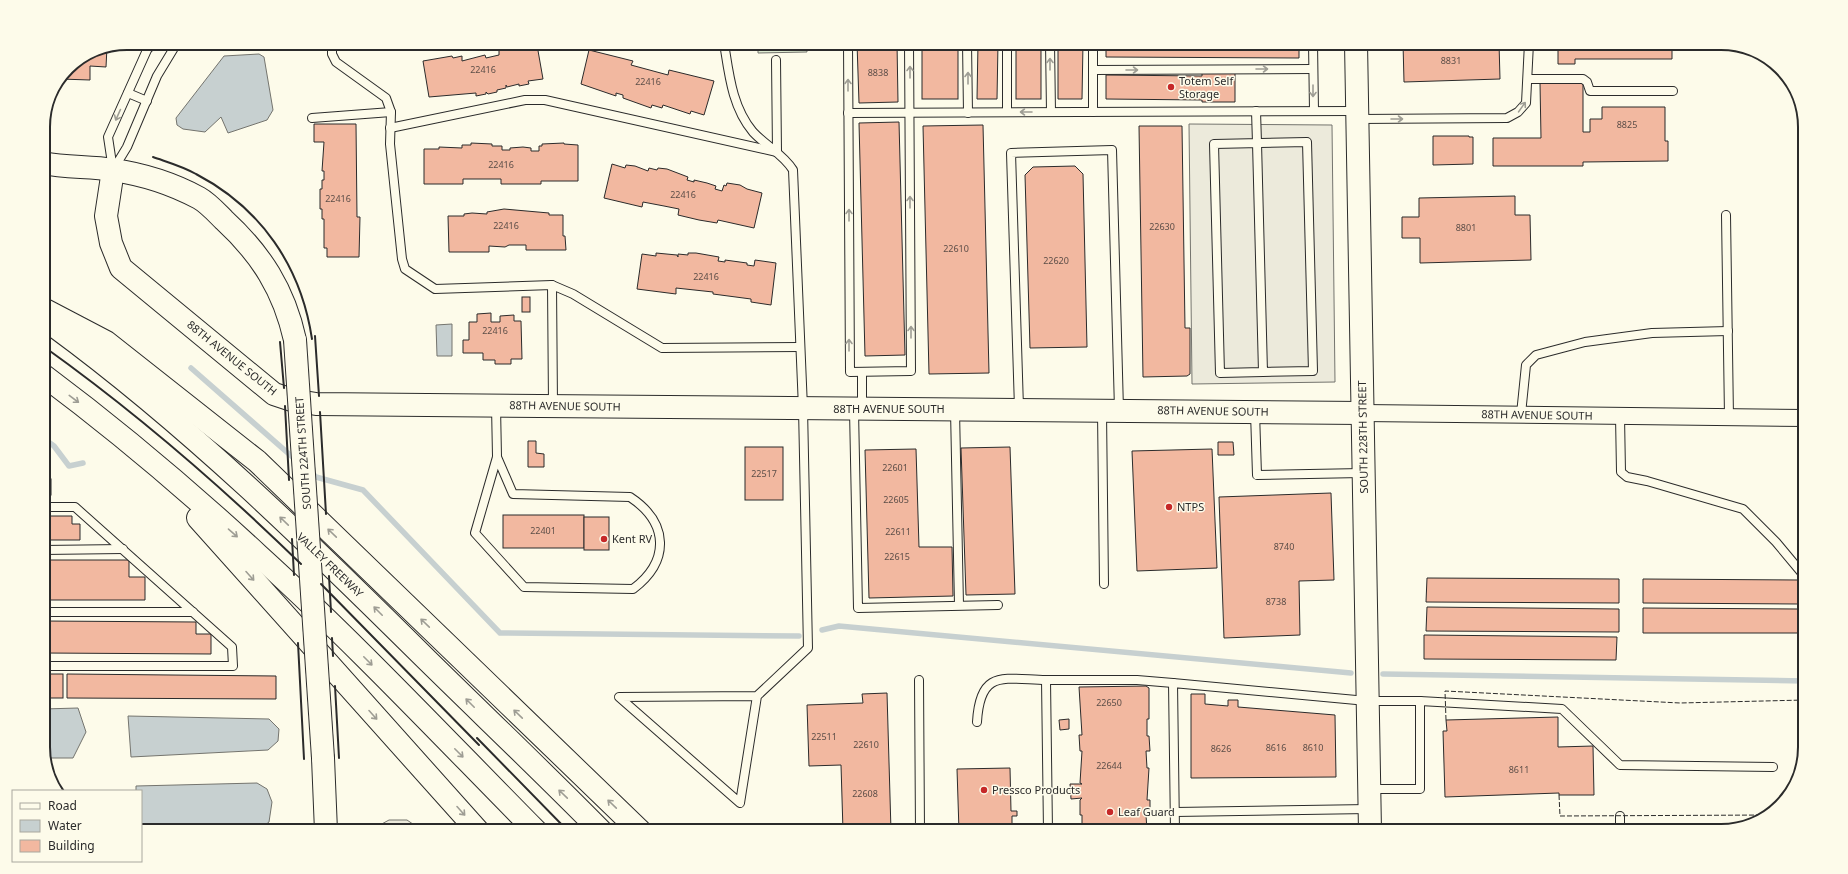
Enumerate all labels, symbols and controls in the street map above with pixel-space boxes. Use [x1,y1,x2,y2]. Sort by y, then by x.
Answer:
house number: 8831 [1441,54,1461,67]
one-way arrow [1046,58,1054,71]
house number: 22416 [470,63,496,76]
one-way arrow [1255,65,1268,73]
house number: 8838 [868,66,888,79]
one-way arrow [906,66,914,79]
one-way arrow [1125,66,1138,74]
one-way arrow [964,72,972,85]
place label: Totem Self Storage [1179,73,1234,101]
house number: 22416 [635,75,661,88]
one-way arrow [844,79,852,92]
marker: Totem Self Storage [1166,82,1176,92]
one-way arrow [1309,84,1317,97]
one-way arrow [1518,101,1526,112]
one-way arrow [1020,108,1033,116]
one-way arrow [114,109,121,121]
one-way arrow [1390,115,1403,123]
house number: 8825 [1617,118,1637,131]
house number: 22416 [488,158,514,171]
house number: 22416 [670,188,696,201]
house number: 22416 [325,192,351,205]
one-way arrow [906,196,914,209]
one-way arrow [845,209,853,222]
house number: 22416 [493,219,519,232]
house number: 22630 [1149,220,1175,233]
house number: 8801 [1456,221,1476,234]
house number: 22610 [943,242,969,255]
house number: 22620 [1043,254,1069,267]
house number: 22416 [693,270,719,283]
street label: 88TH AVENUE SOUTH [184,317,280,398]
house number: 22416 [482,324,508,337]
one-way arrow [907,326,915,339]
one-way arrow [845,339,853,352]
street label: SOUTH 228TH STREET [1354,380,1371,494]
one-way arrow [69,394,80,403]
street label: SOUTH 224TH STREET [291,396,314,510]
street label: 88TH AVENUE SOUTH [509,397,621,414]
street label: 88TH AVENUE SOUTH [833,401,945,416]
street label: 88TH AVENUE SOUTH [1157,402,1269,419]
street label: 88TH AVENUE SOUTH [1481,406,1593,423]
house number: 22601 [882,461,908,474]
house number: 22517 [751,467,777,480]
house number: 22605 [883,493,909,506]
place label: NTPS [1177,499,1204,514]
marker: NTPS [1164,502,1174,512]
one-way arrow [280,517,290,526]
house number: 22401 [530,524,556,537]
house number: 22611 [885,525,911,538]
one-way arrow [228,528,239,537]
one-way arrow [327,528,337,538]
street label: VALLEY FREEWAY [294,529,367,601]
place label: Kent RV [612,531,652,546]
marker: Kent RV [599,534,609,544]
house number: 8740 [1274,540,1294,553]
house number: 22615 [884,550,910,563]
one-way arrow [245,571,254,581]
house number: 8738 [1266,595,1286,608]
one-way arrow [373,606,383,616]
one-way arrow [420,618,430,628]
one-way arrow [363,656,373,666]
house number: 22650 [1096,696,1122,709]
one-way arrow [465,698,475,708]
one-way arrow [513,709,523,719]
one-way arrow [368,710,378,720]
house number: 22511 [811,730,837,743]
house number: 22610 [853,738,879,751]
house number: 8616 [1266,741,1286,754]
house number: 8610 [1303,741,1323,754]
house number: 8626 [1211,742,1231,755]
one-way arrow [455,748,464,758]
house number: 22644 [1096,759,1122,772]
house number: 8611 [1509,763,1529,776]
place label: Pressco Products [992,782,1080,797]
marker: Pressco Products [979,785,989,795]
house number: 22608 [852,787,878,800]
one-way arrow [558,789,568,799]
legend [12,790,142,862]
text: Road [48,797,77,814]
one-way arrow [607,799,617,809]
place label: Leaf Guard [1118,804,1175,819]
one-way arrow [456,806,465,816]
marker: Leaf Guard [1105,807,1115,817]
text: Water [48,817,82,834]
text: Building [48,837,95,854]

